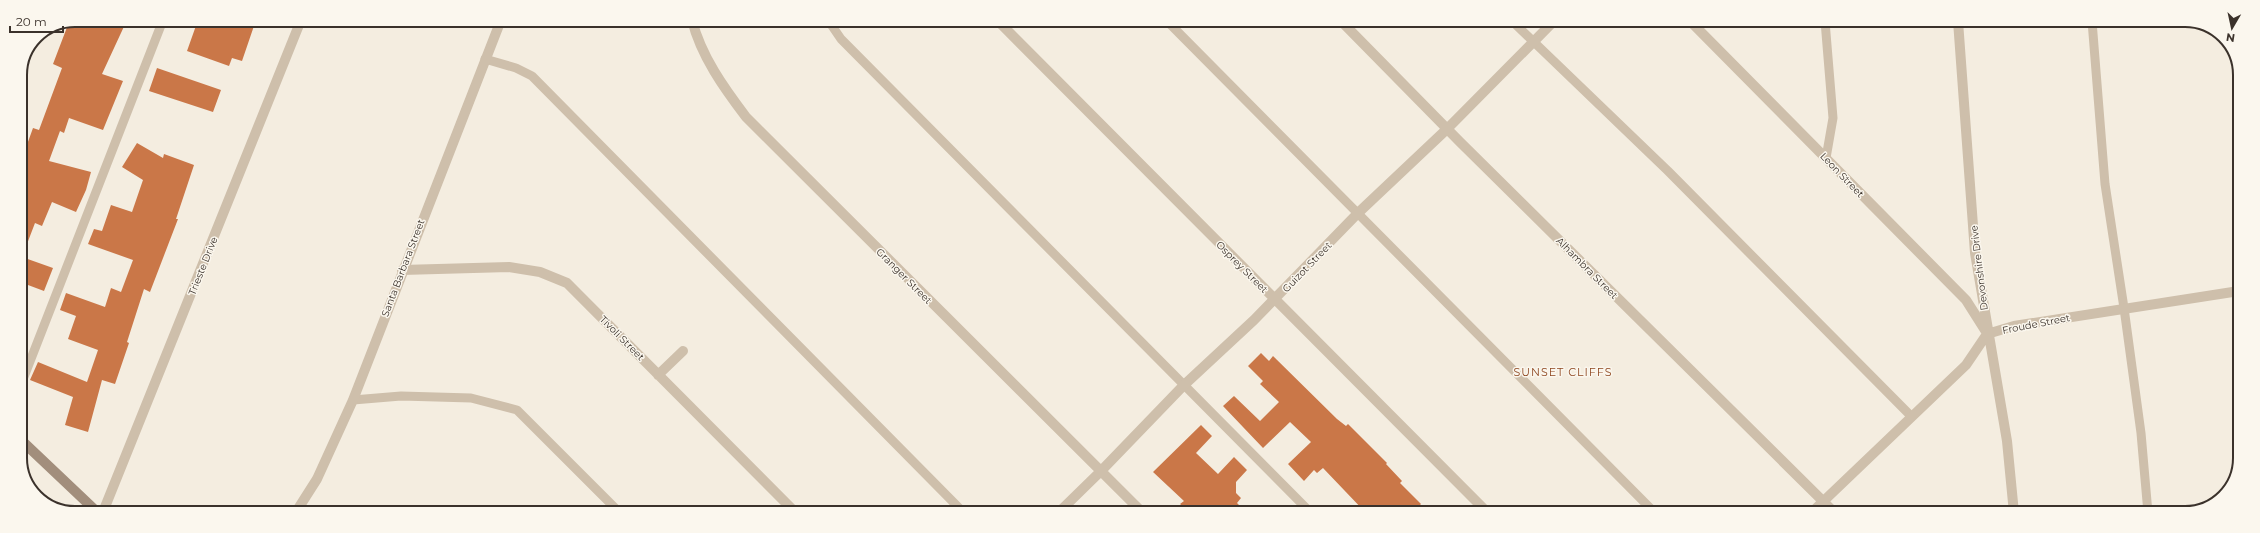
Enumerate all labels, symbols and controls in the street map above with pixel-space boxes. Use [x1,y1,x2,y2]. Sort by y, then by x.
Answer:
scale bar [10,8,63,34]
north arrow [2212,8,2252,48]
text: 20 m [16,14,47,29]
text: N [2225,30,2236,45]
street label: Leon Street [1817,150,1867,200]
street label: Santa Barbara Street [378,217,428,319]
street label: Devonshire Drive [1967,225,1991,311]
street label: Alhambra Street [1553,234,1621,302]
street label: Trieste Drive [185,235,221,297]
street label: Osprey Street [1213,238,1271,296]
street label: Guizot Street [1280,239,1334,295]
street label: Granger Street [873,245,935,307]
street label: Froude Street [2001,311,2071,337]
street label: Tivoli Street [597,313,647,363]
district label: SUNSET CLIFFS [1513,365,1613,379]

